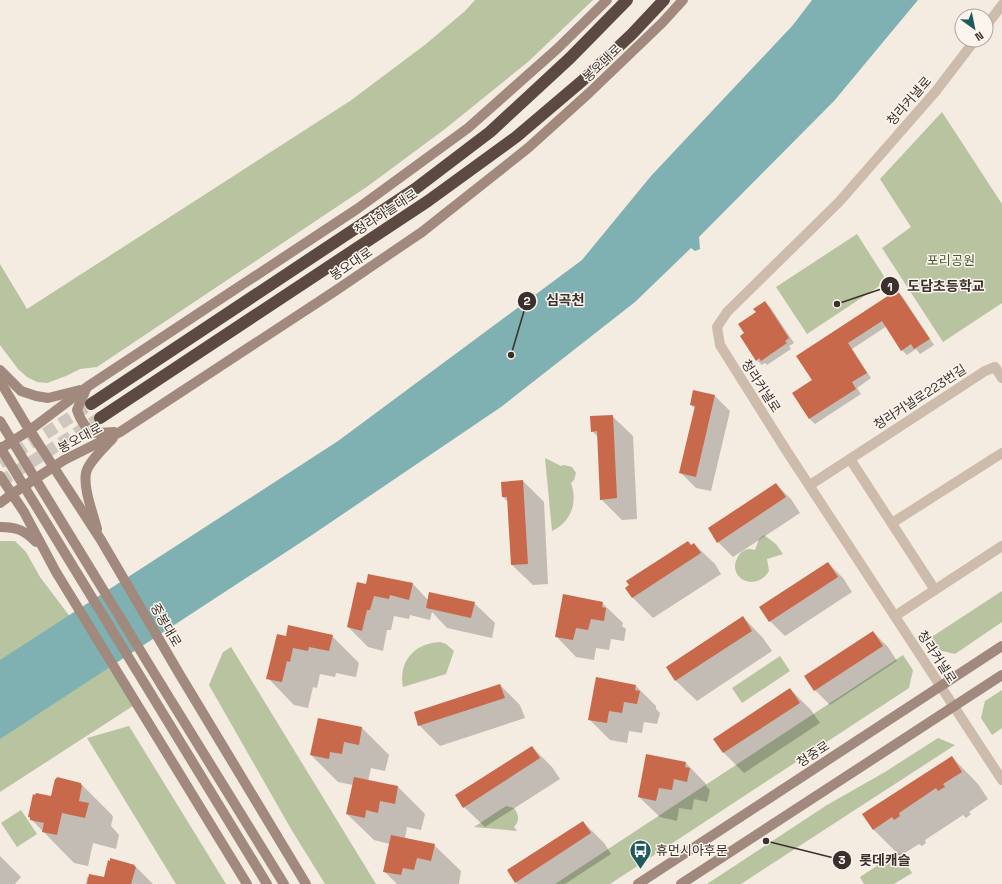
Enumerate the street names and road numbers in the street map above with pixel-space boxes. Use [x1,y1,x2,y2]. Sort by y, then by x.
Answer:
street label: 봉오대로 [579,40,625,86]
street label: 청라커낼로 [883,73,935,129]
street label: 청라하늘대로 [351,185,421,239]
street label: 봉오대로 [326,244,376,284]
street label: 청라커낼로 [738,356,784,416]
street label: 청라커낼로223번길 [870,361,970,433]
street label: 봉오대로 [55,419,105,457]
street label: 중봉대로 [147,600,185,650]
street label: 청라커낼로 [914,627,960,687]
street label: 청중로 [793,737,833,771]

